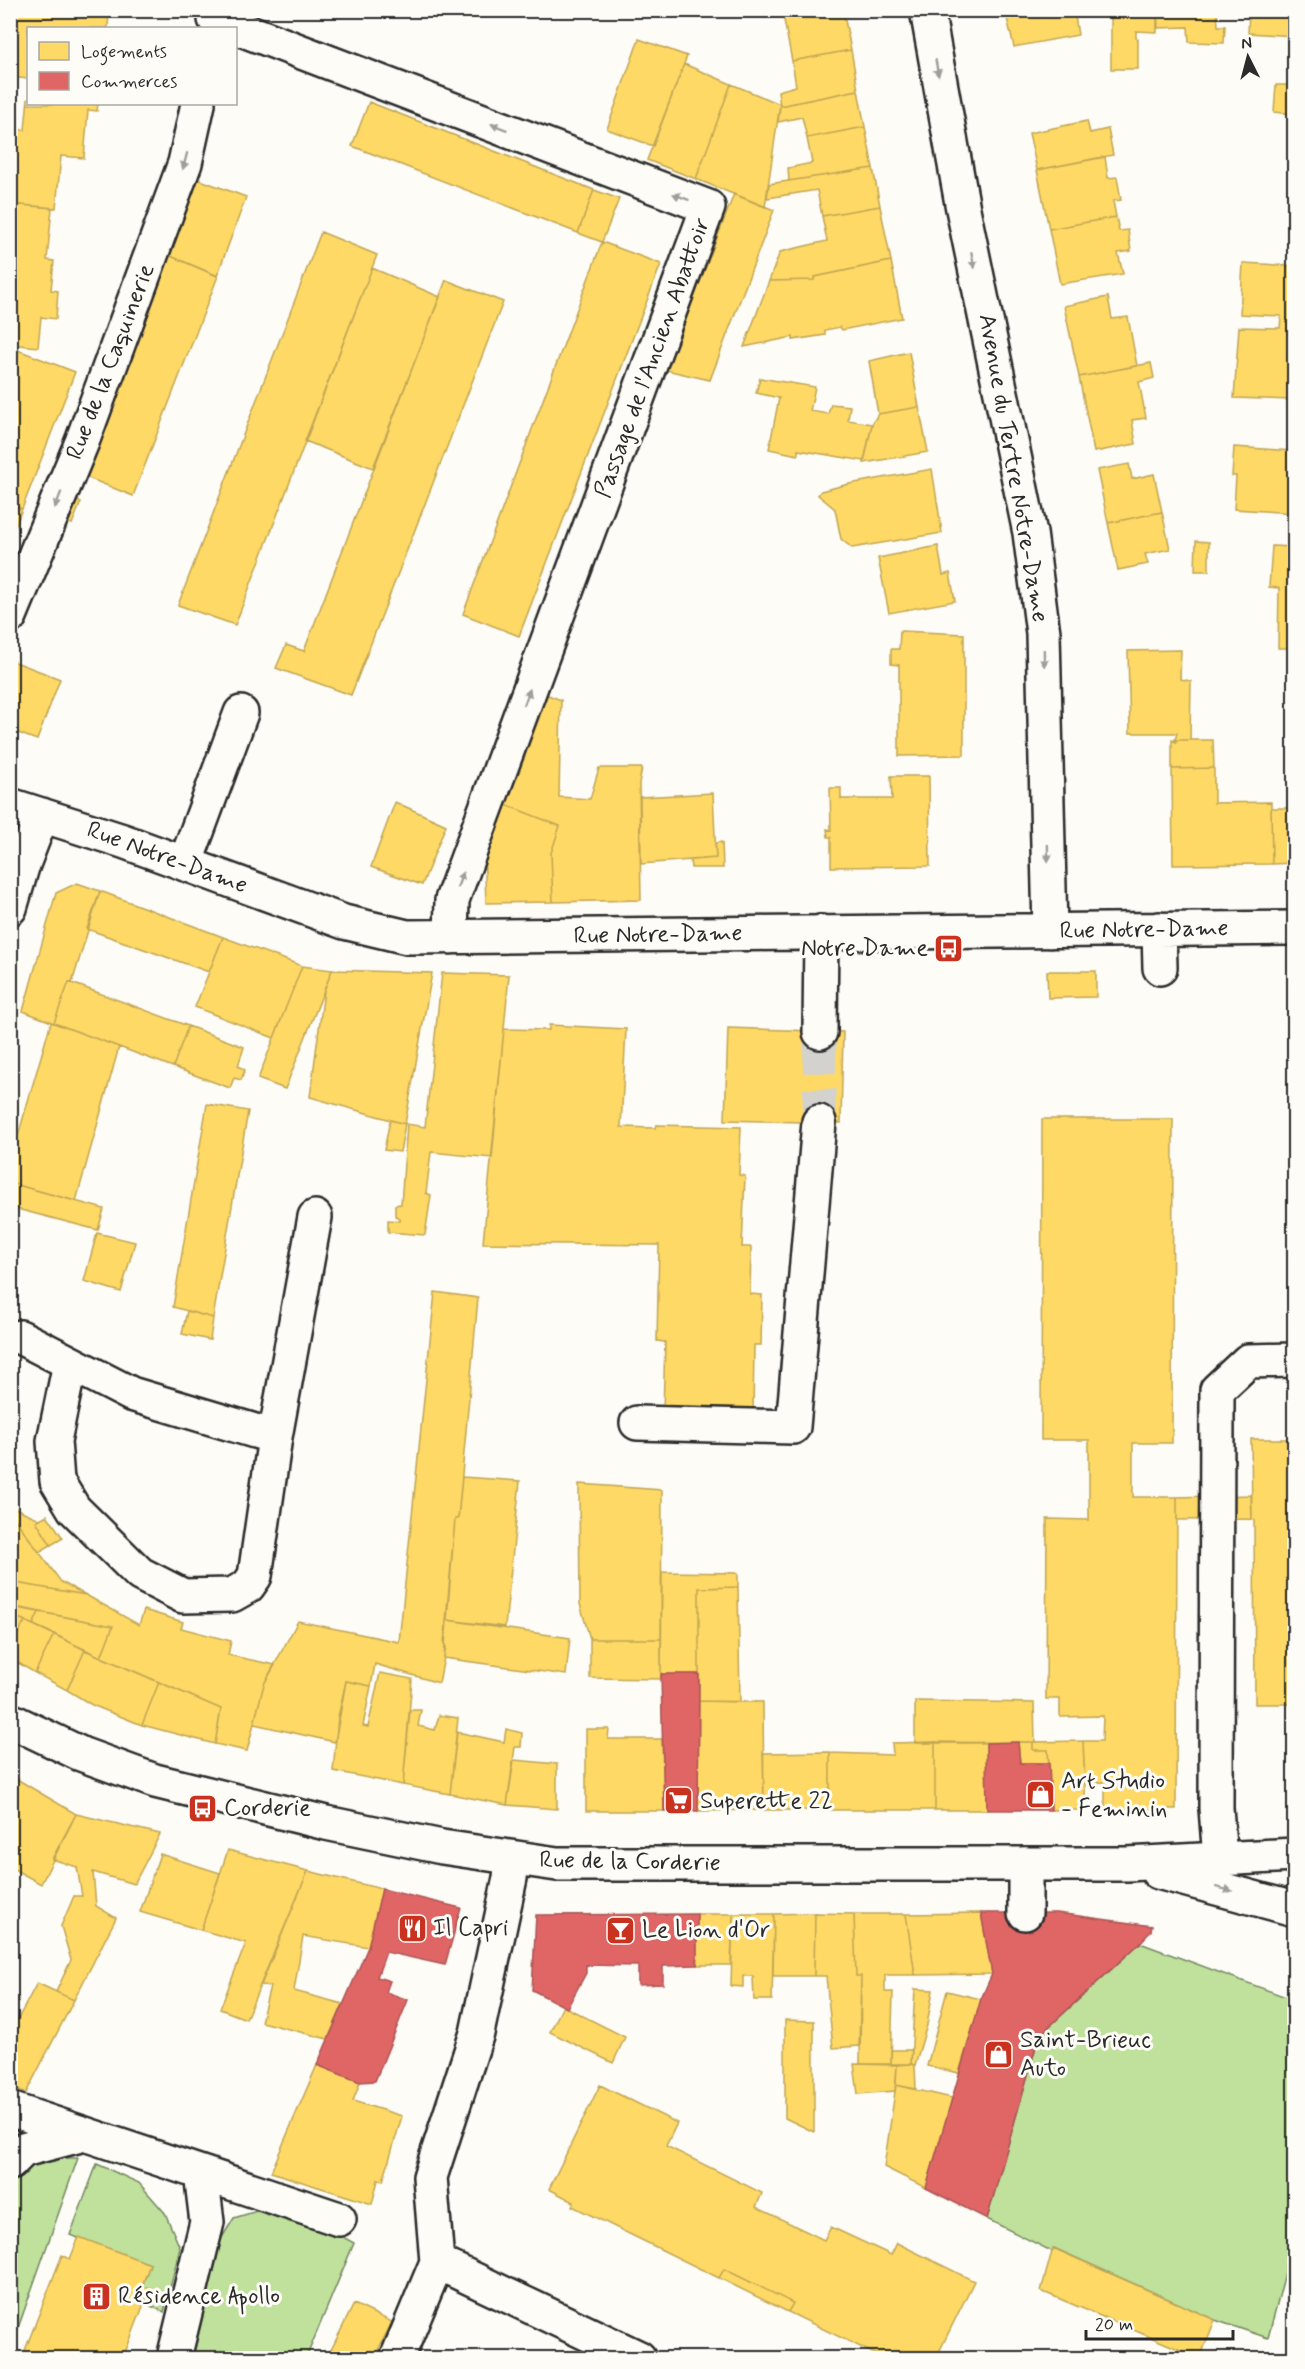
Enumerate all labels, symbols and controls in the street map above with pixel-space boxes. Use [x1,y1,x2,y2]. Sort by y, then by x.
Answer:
legend [27,27,237,105]
north arrow [1218,27,1278,87]
text: N [1240,33,1253,55]
text: Logements [81,40,167,66]
one-way arrow [933,59,942,78]
text: Commerces [81,70,177,94]
one-way arrow [489,122,507,132]
one-way arrow [180,152,189,170]
one-way arrow [671,192,689,202]
street label: Passage de l'Ancien Abattoir [588,214,718,502]
one-way arrow [969,250,978,269]
street label: Rue de la Caquinerie [59,259,163,464]
street label: Avenue du Tertre Notre-Dame [971,311,1055,625]
one-way arrow [53,492,63,510]
one-way arrow [1039,649,1048,668]
one-way arrow [523,688,533,706]
street label: Rue Notre-Dame [82,815,252,901]
one-way arrow [1043,844,1053,863]
one-way arrow [455,871,465,889]
street label: Rue Notre-Dame [1059,913,1229,947]
street label: Rue Notre-Dame [573,918,743,952]
bus stop icon: Notre Dame [933,932,965,964]
place label: Notre Dame [801,933,928,964]
place label: Art Studio - Feminin [1061,1766,1167,1825]
shop icon: Art Studio - Feminin [1024,1779,1056,1811]
supermarket icon: Superette 22 [663,1785,695,1817]
place label: Superette 22 [700,1786,833,1817]
bus stop icon: Corderie [187,1792,219,1824]
place label: Corderie [224,1793,311,1824]
street label: Rue de la Corderie [539,1845,721,1879]
one-way arrow [1215,1884,1233,1894]
restaurant icon: Il Capri [396,1912,428,1944]
place label: Il Capri [433,1913,508,1944]
bar icon: Le Lion d'Or [605,1914,637,1946]
place label: Le Lion d'Or [642,1915,770,1946]
place label: Saint-Brieuc Auto [1020,2025,1151,2084]
shop icon: Saint-Brieuc Auto [983,2038,1015,2070]
building icon: Résidence Apollo [81,2280,113,2312]
place label: Résidence Apollo [118,2281,280,2315]
scale bar [1086,2303,1233,2341]
text: 20 m [1095,2313,1133,2337]

